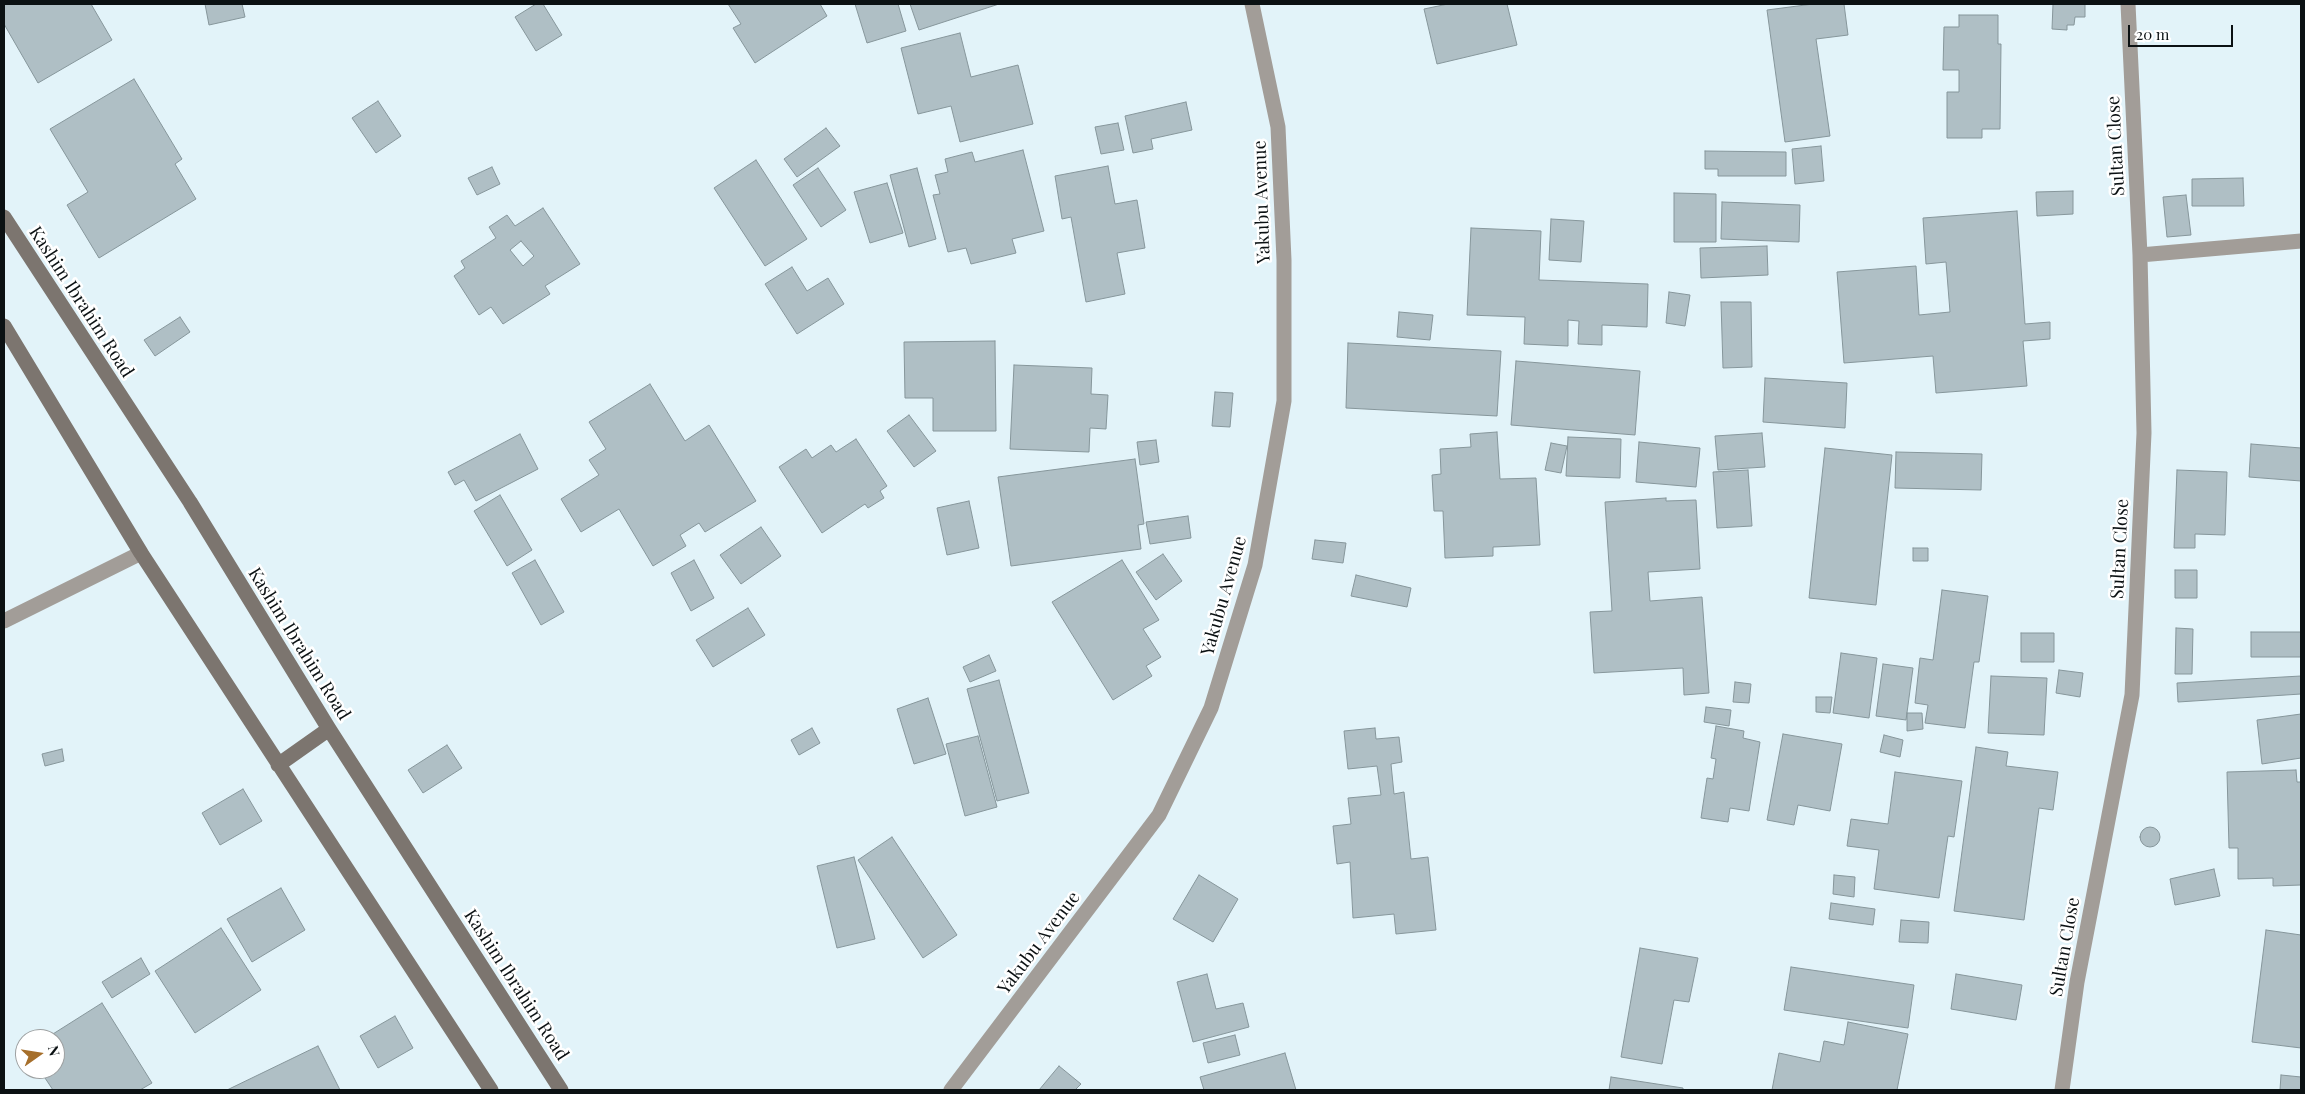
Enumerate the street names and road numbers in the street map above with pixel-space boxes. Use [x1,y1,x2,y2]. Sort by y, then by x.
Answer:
street label: Sultan Close [2103,95,2129,197]
street label: Yakubu Avenue [1249,140,1275,264]
street label: Kashim Ibrahim Road [24,222,138,382]
street label: Sultan Close [2107,498,2133,600]
street label: Yakubu Avenue [1197,534,1251,658]
street label: Kashim Ibrahim Road [243,564,355,724]
street label: Yakubu Avenue [993,887,1085,999]
street label: Sultan Close [2046,896,2084,998]
street label: Kashim Ibrahim Road [459,905,573,1065]

